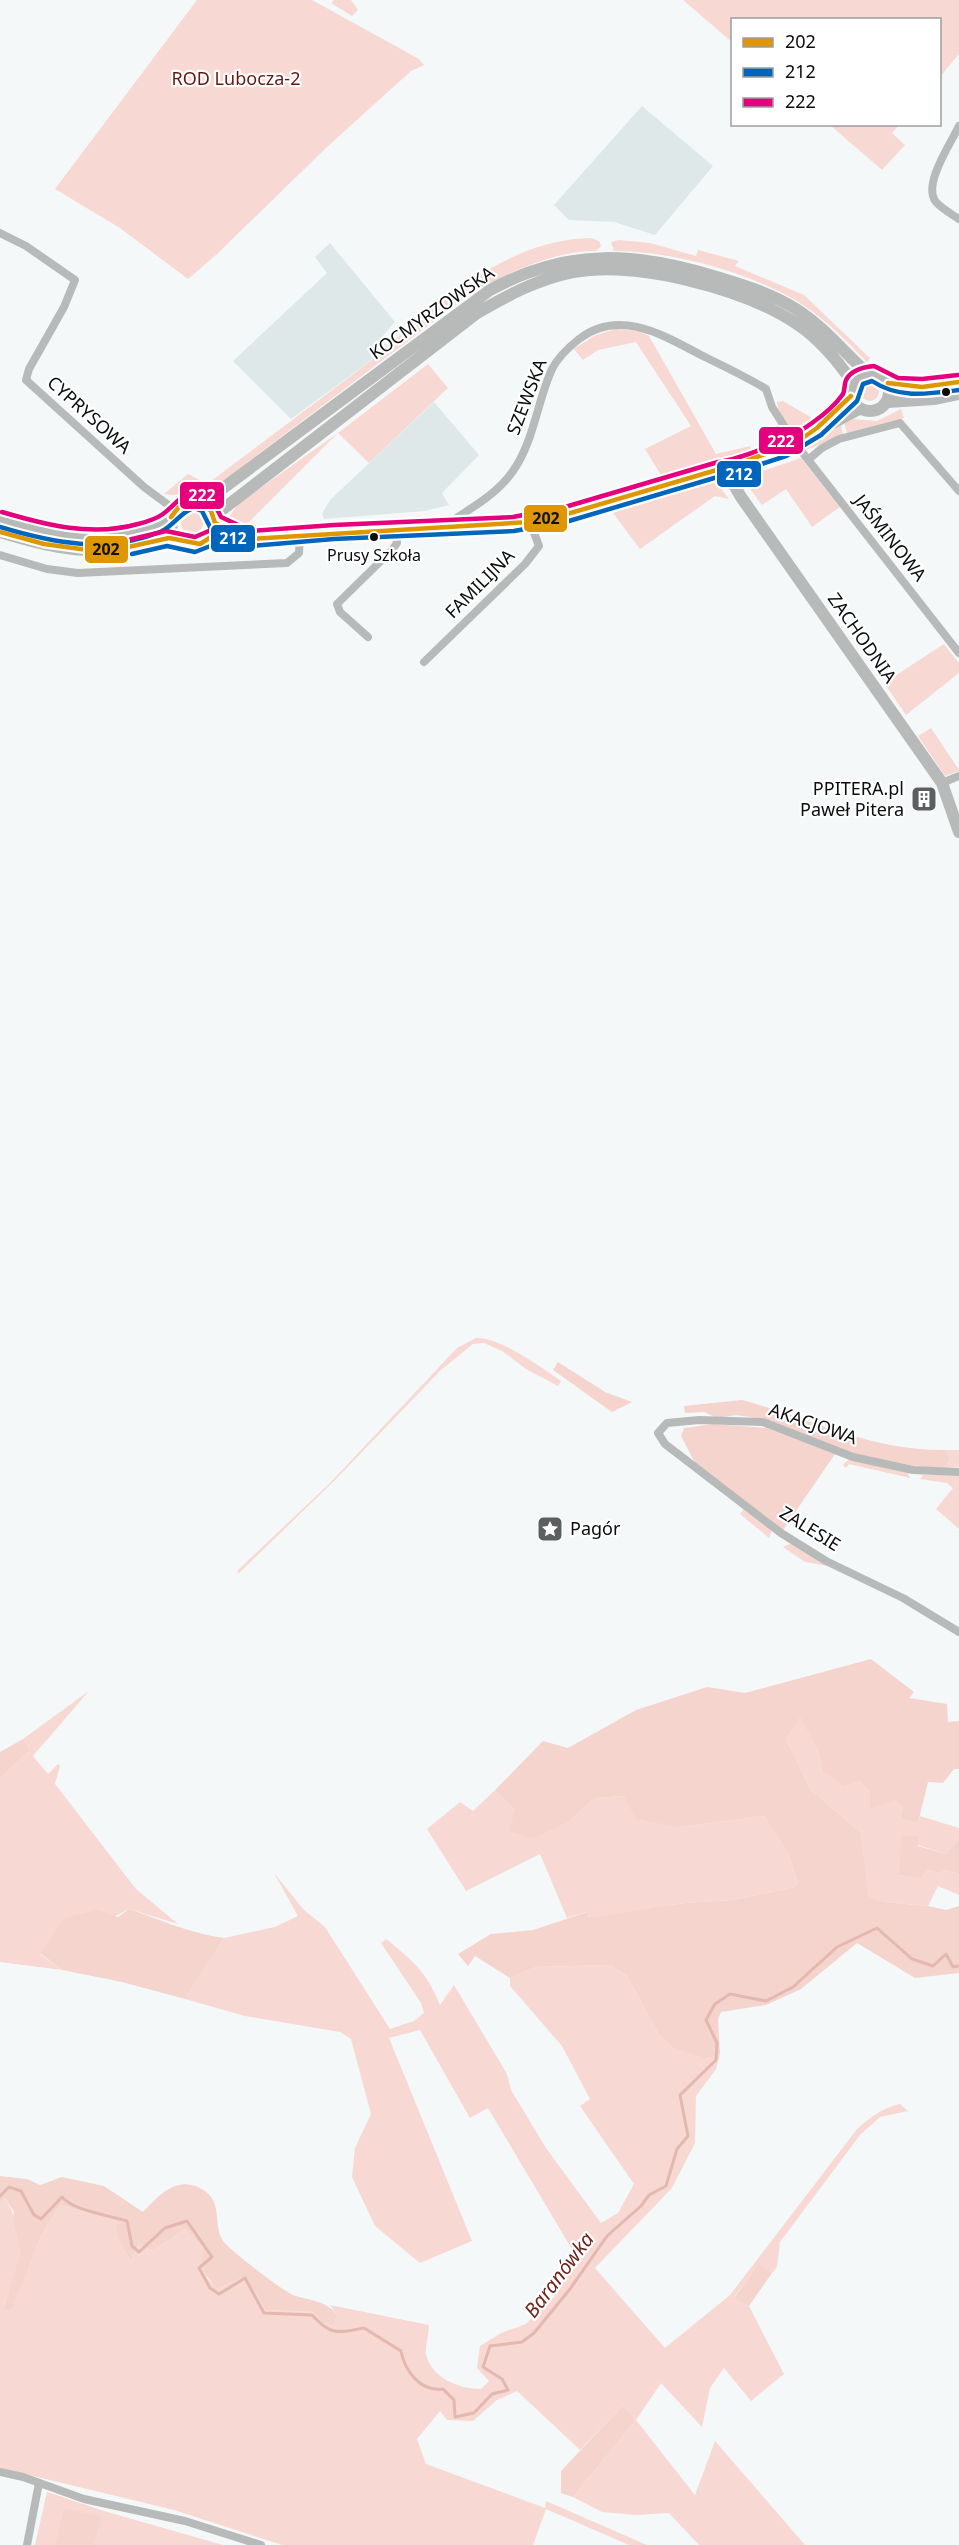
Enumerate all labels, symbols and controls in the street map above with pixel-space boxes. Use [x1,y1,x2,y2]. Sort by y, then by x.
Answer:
legend [731,18,941,126]
text: 202 [785,29,816,53]
text: 212 [785,59,816,83]
park label: ROD Lubocza-2 [172,66,300,90]
text: 222 [785,89,816,113]
street label: KOCMYRZOWSKA [364,260,499,364]
street label: SZEWSKA [501,355,552,438]
street label: CYPRYSOWA [43,370,137,459]
unlabelled marker [940,386,952,398]
line badge: 222 [758,426,804,455]
text: 222 [767,430,795,452]
line badge: 212 [716,460,762,488]
text: 212 [725,463,753,485]
line badge: 222 [179,481,225,510]
text: 222 [188,484,216,506]
street label: JAŚMINOWA [848,488,933,586]
line badge: 202 [523,504,568,533]
text: 202 [532,507,560,529]
line badge: 212 [210,524,256,553]
text: 212 [219,527,247,549]
marker: Prusy Szkoła [368,531,380,543]
line badge: 202 [84,535,129,564]
text: 202 [92,538,120,560]
street label: FAMILIJNA [440,543,519,623]
place label: Prusy Szkoła [327,544,421,566]
street label: ZACHODNIA [823,588,903,688]
place label: PPITERA.pl Paweł Pitera [800,776,904,821]
building icon: PPITERA.pl Paweł Pitera [909,784,939,814]
street label: AKACJOWA [766,1397,861,1449]
street label: ZALESIE [776,1500,845,1556]
place icon: Pagór [535,1514,565,1544]
place label: Pagór [570,1516,621,1540]
water label: Baranówka [518,2226,600,2323]

